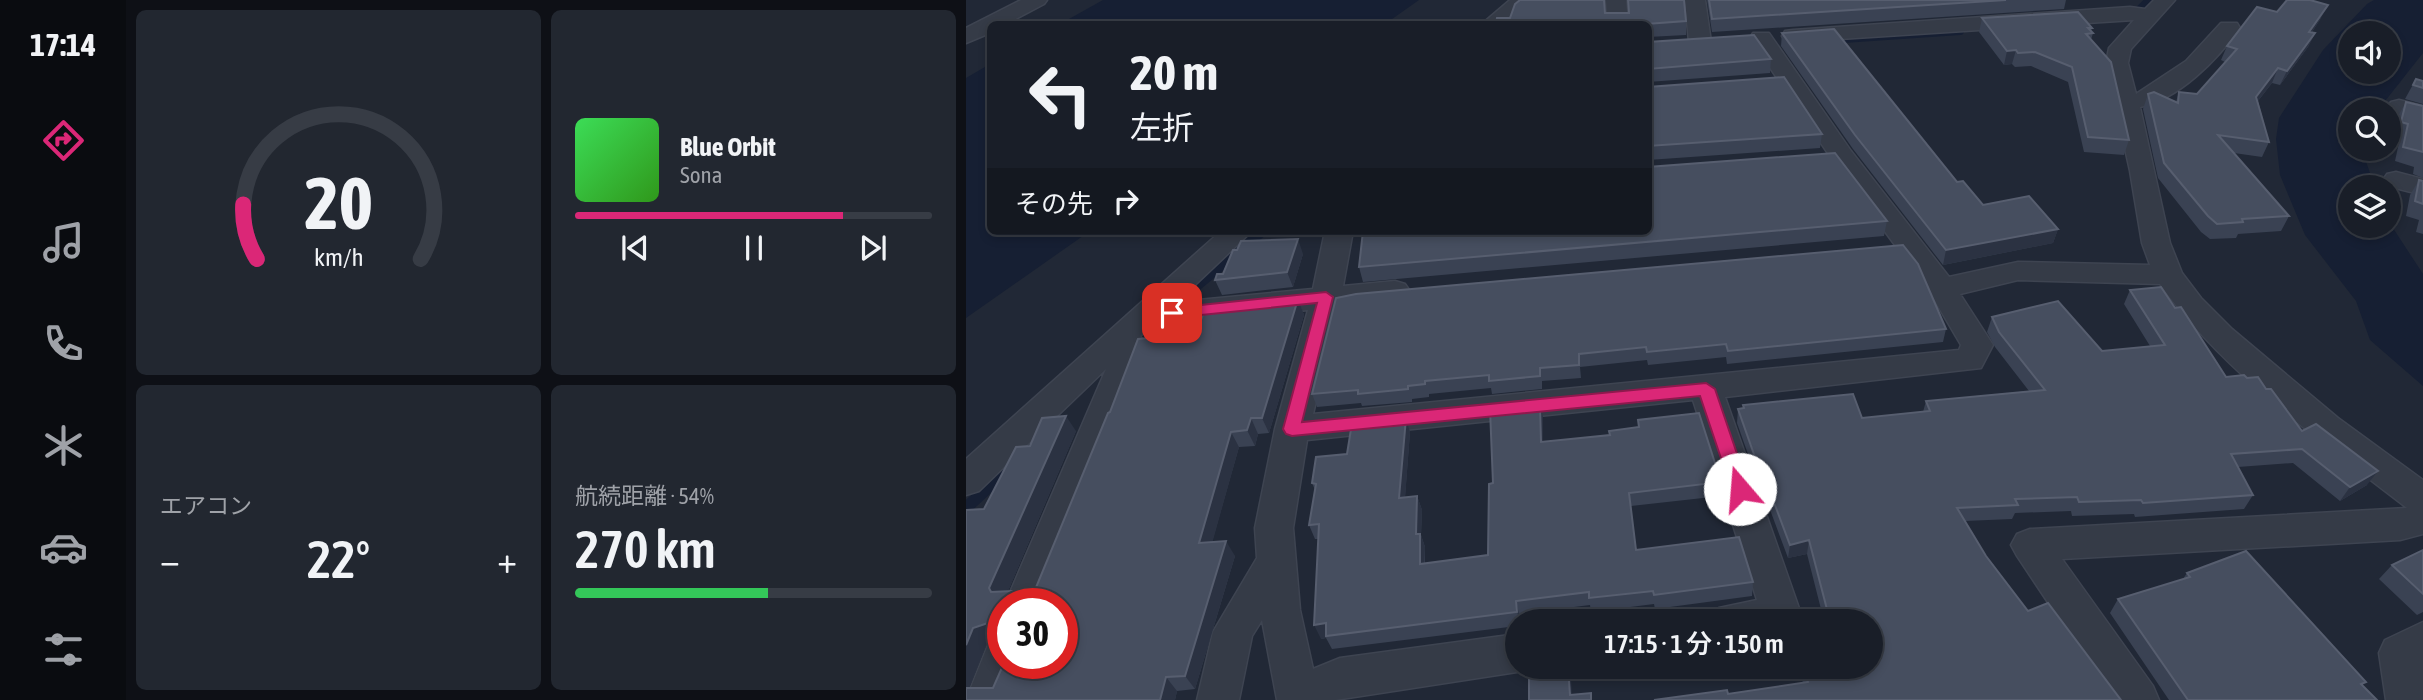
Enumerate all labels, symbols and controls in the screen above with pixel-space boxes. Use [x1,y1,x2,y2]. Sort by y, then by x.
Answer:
map controls [2338,21,2401,238]
button: sound [2338,21,2401,84]
text: 17:14 [30,26,96,63]
text: 20 m [1130,44,1218,100]
icon: left [1015,49,1106,140]
button: search [2338,98,2401,161]
text: 左折 [1130,109,1194,146]
icon: directions [39,116,88,165]
text: Blue Orbit [680,132,776,162]
text: 20 [304,161,373,244]
text: Sona [680,162,722,188]
button: layers [2338,175,2401,238]
icon: right [1107,182,1145,220]
text: その先 [1015,189,1093,219]
icon: music [39,218,88,267]
icon: previous [616,229,654,267]
icon: pause [735,229,773,267]
icon: next [854,229,892,267]
text: km/h [314,243,363,271]
pin [1142,283,1202,343]
icon: arrive [1153,294,1191,332]
icon: phone [39,319,88,368]
icon: climate [39,421,88,470]
position arrow [1703,452,1777,526]
text: 航続距離 · 54% [575,483,714,509]
text: エアコン [160,493,252,519]
text: 270 km [575,519,716,579]
icon: car [39,523,88,572]
text: 22° [307,529,370,589]
text: − [160,538,180,581]
text: + [497,538,517,581]
speed limit sign: 30 [987,588,1078,679]
icon: filters [39,625,88,674]
text: 17:15 · 1 分 · 150 m [1604,629,1784,659]

